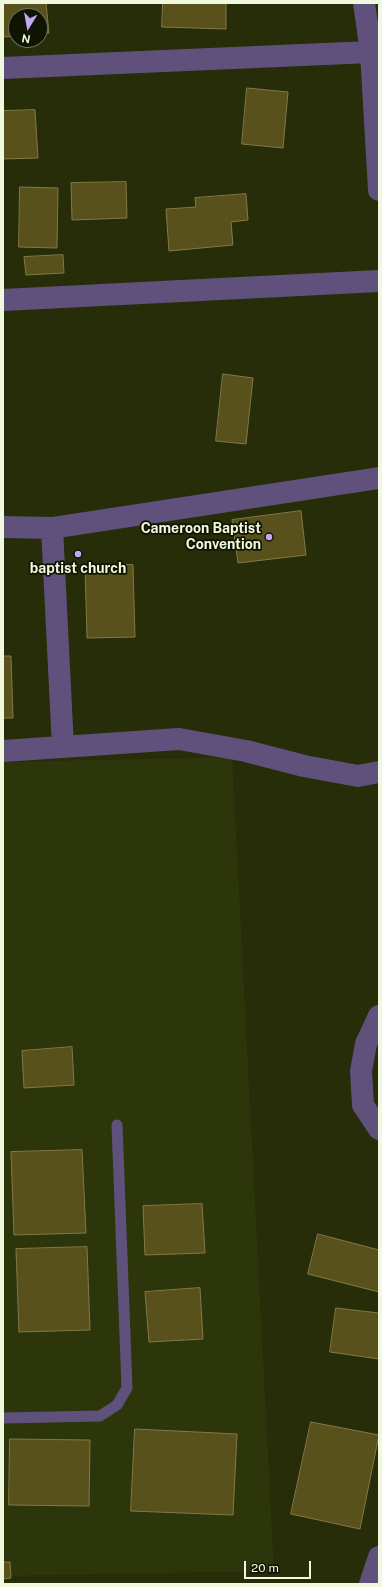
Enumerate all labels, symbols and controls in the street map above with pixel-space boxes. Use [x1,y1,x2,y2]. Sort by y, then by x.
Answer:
north arrow [8,8,48,48]
text: N [21,32,31,46]
place label: Cameroon Baptist Convention [141,521,261,554]
marker: Cameroon Baptist Convention [264,532,274,542]
marker: baptist church [73,549,83,559]
place label: baptist church [30,561,126,577]
scale bar [246,1553,313,1579]
text: 20 m [251,1561,279,1575]

